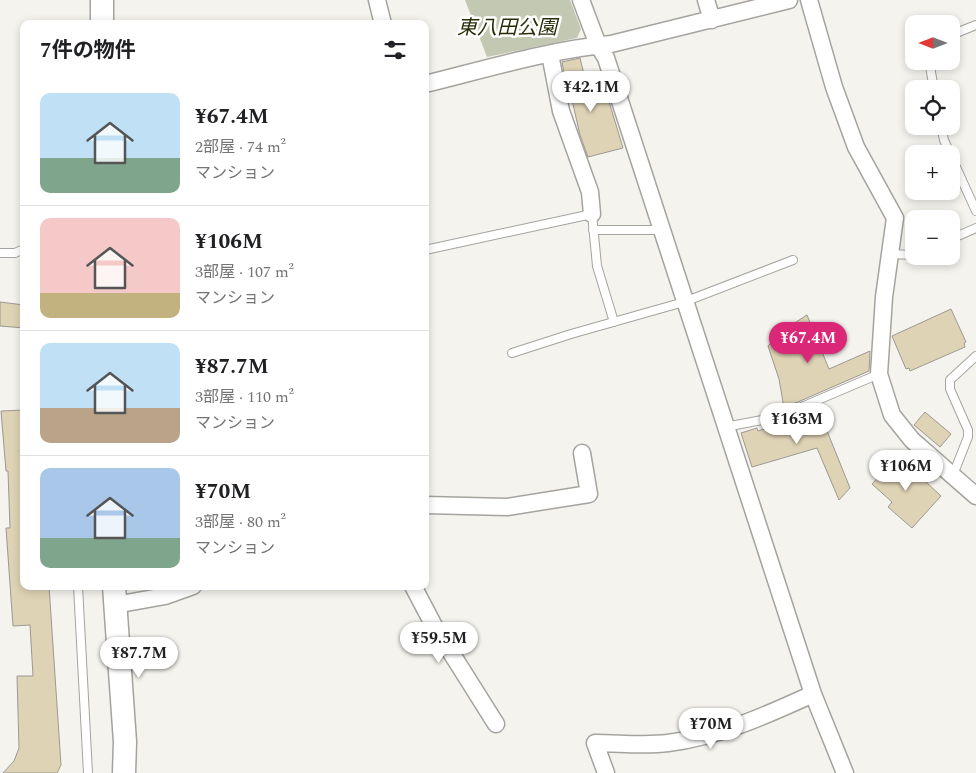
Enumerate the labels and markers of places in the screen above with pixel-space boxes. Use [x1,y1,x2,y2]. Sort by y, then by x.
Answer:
pin: ¥42.1M [550,70,632,113]
pin: ¥67.4M [767,322,849,364]
pin: ¥163M [762,402,832,445]
pin: ¥106M [871,450,941,492]
pin: ¥59.5M [398,622,480,664]
pin: ¥87.7M [98,636,180,679]
pin: ¥70M [681,708,741,750]

